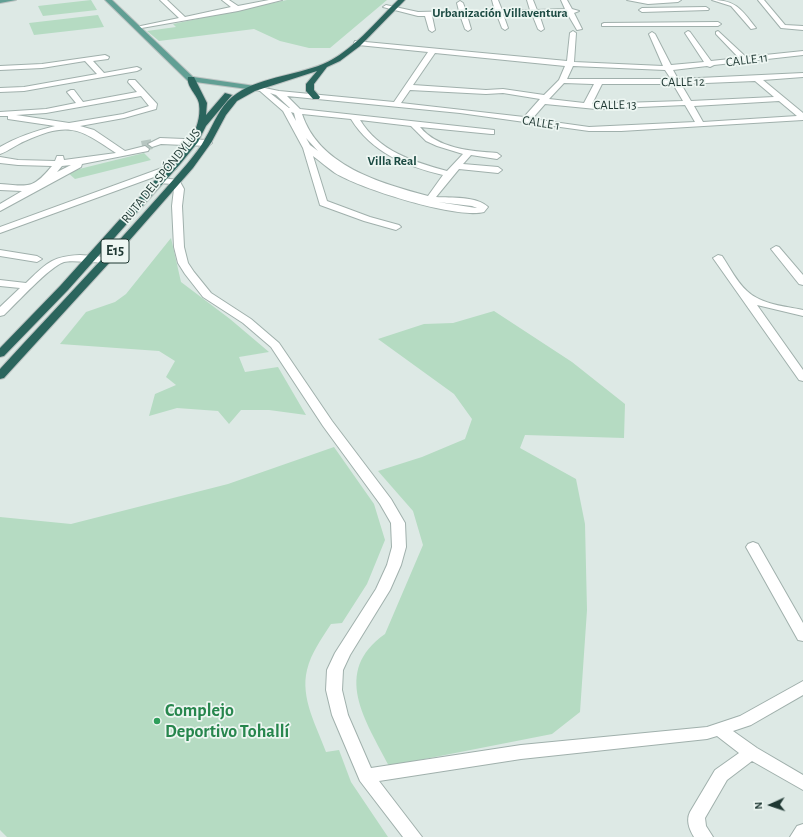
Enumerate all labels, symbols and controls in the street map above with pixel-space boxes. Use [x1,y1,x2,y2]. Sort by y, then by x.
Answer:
district label: Urbanización Villaventura [432,5,568,21]
street label: CALLE 11 [725,50,769,70]
street label: CALLE 12 [661,74,705,90]
street label: CALLE 13 [593,97,637,113]
street label: CALLE 1 [521,112,561,134]
street label: RUTA DEL SPÓNDYLUS [118,126,204,226]
district label: Villa Real [367,153,417,169]
road number: E15 [101,239,129,263]
place label: Complejo Deportivo Tohallí [165,700,289,742]
marker: Complejo Deportivo Tohallí [152,716,162,726]
north arrow [751,785,791,825]
text: N [753,802,764,810]

